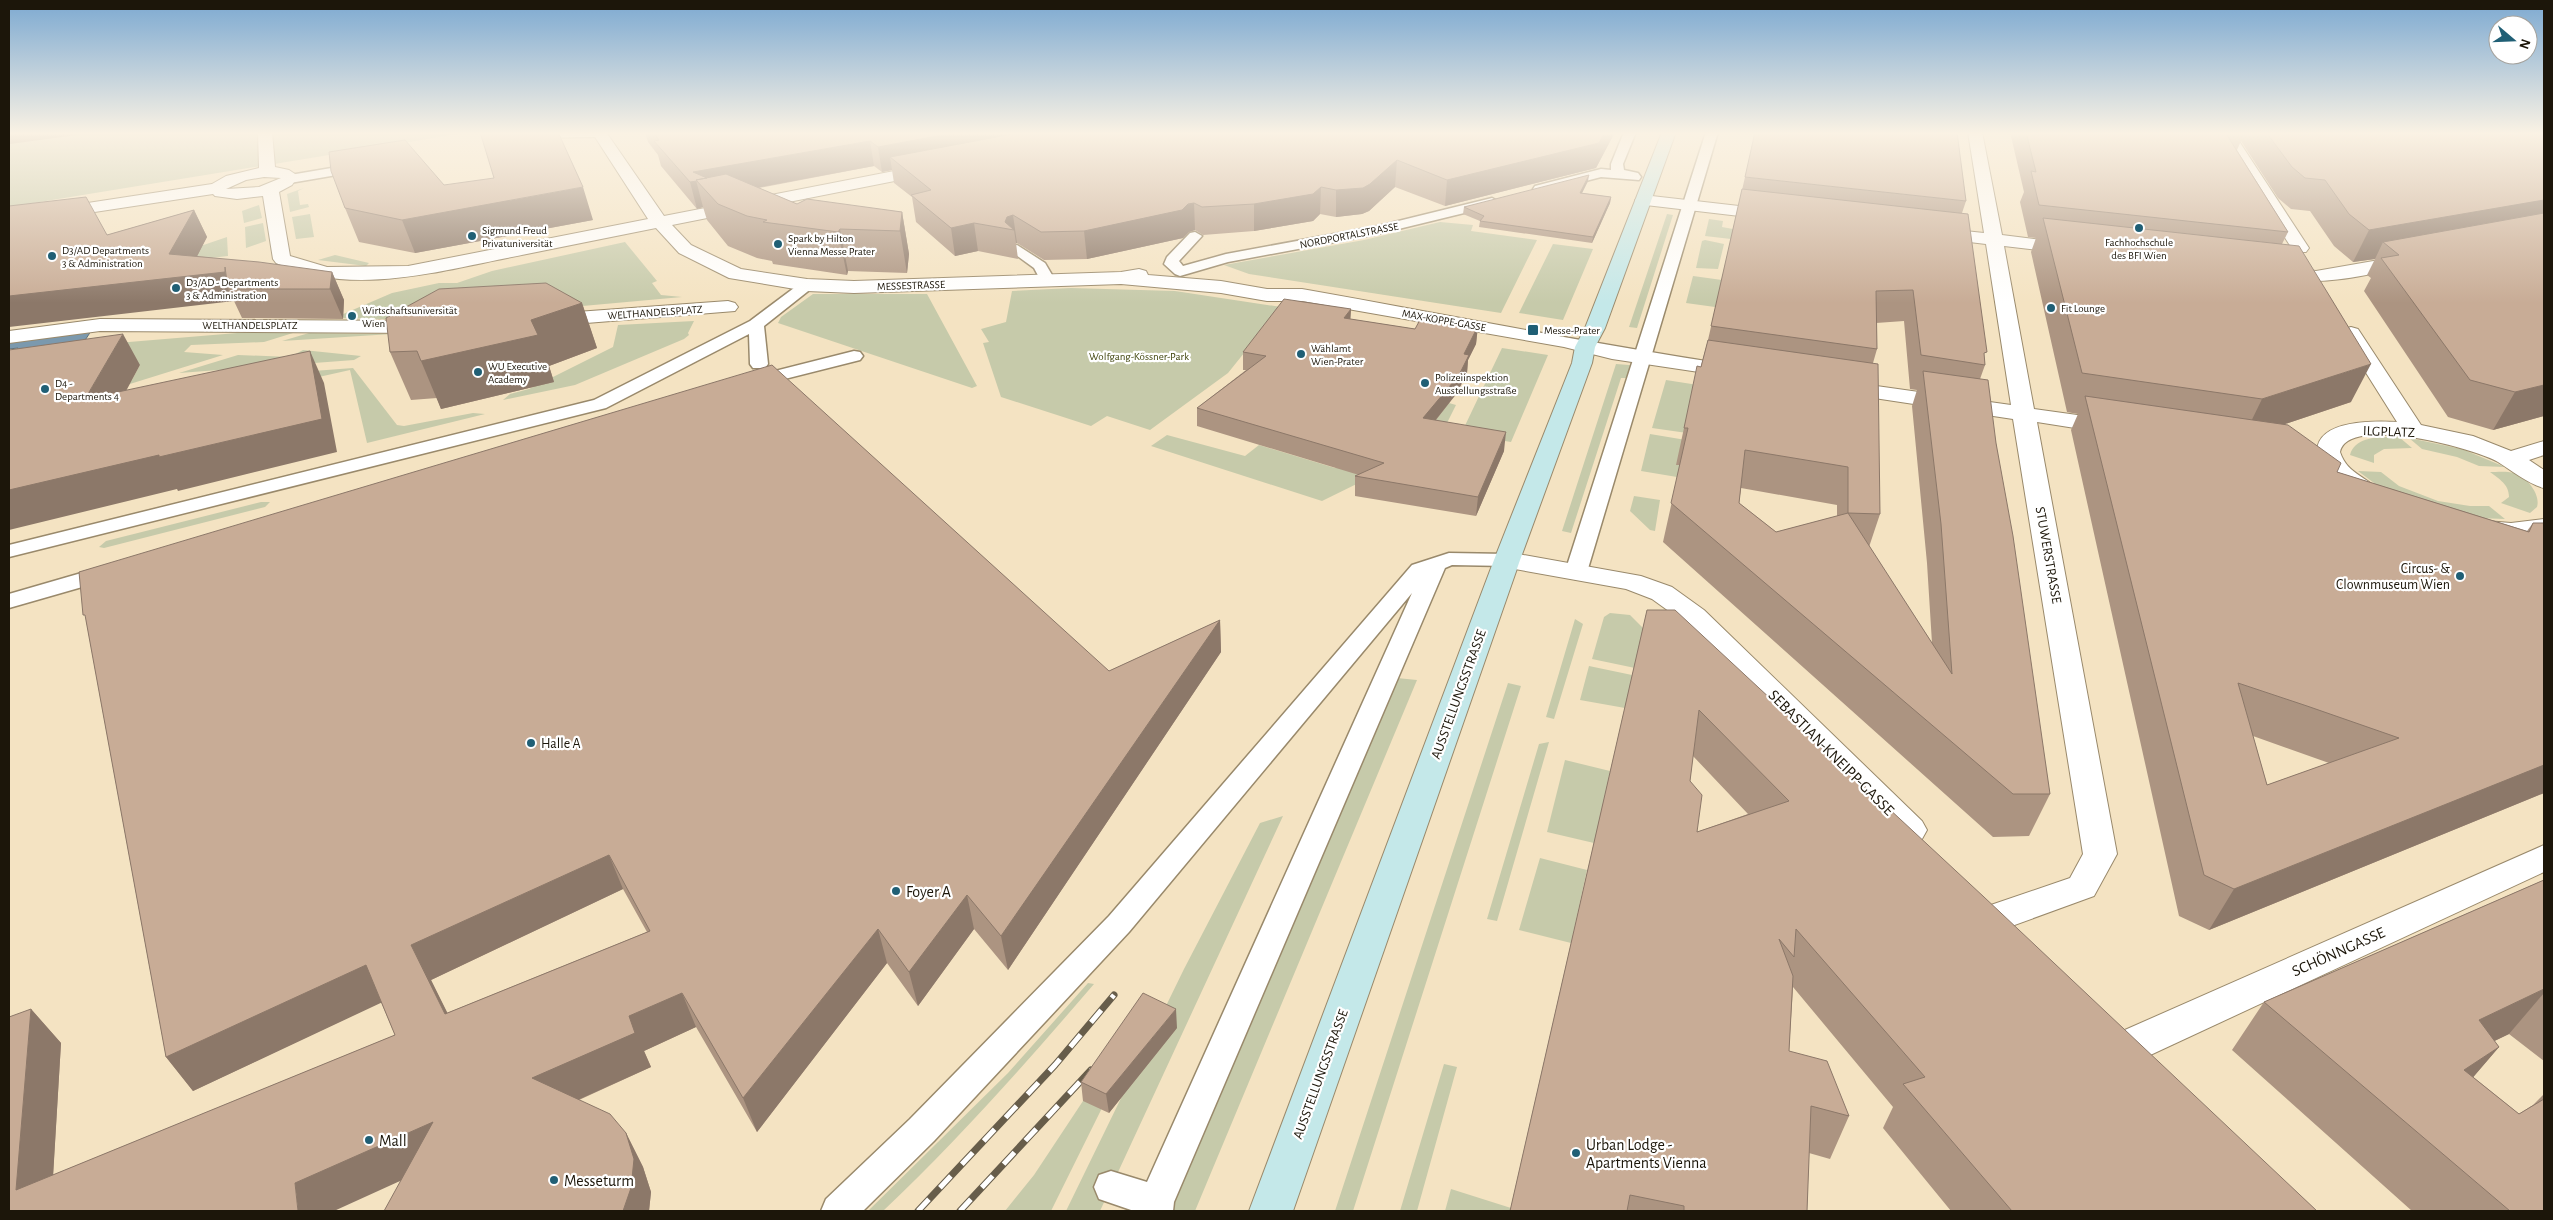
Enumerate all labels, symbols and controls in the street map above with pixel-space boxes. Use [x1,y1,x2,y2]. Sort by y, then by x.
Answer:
north arrow [2488,15,2538,65]
text: N [2516,37,2533,51]
street label: NORDPORTALSTRASSE [1299,220,1400,250]
marker: Fachhochschule des BFI Wien [2133,222,2145,234]
place label: Sigmund Freud Privatuniversität [482,225,553,249]
marker: Sigmund Freud Privatuniversität [466,230,478,242]
place label: Spark by Hilton Vienna Messe Prater [788,233,875,257]
place label: Fachhochschule des BFI Wien [2105,237,2173,261]
marker: Spark by Hilton Vienna Messe Prater [772,238,784,250]
place label: D3/AD Departments 3 & Administration [62,245,149,269]
marker: D3/AD Departments 3 & Administration [46,250,58,262]
place label: D3/AD - Departments 3 & Administration [186,277,278,301]
street label: MESSESTRASSE [877,279,946,292]
marker: D3/AD - Departments 3 & Administration [170,282,182,294]
marker: Fit Lounge [2045,302,2057,314]
place label: Fit Lounge [2061,303,2105,314]
street label: WELTHANDELSPLATZ [607,304,703,321]
place label: Wirtschaftsuniversität Wien [362,305,458,329]
street label: MAX-KOPPE-GASSE [1401,308,1487,333]
marker: Wirtschaftsuniversität Wien [346,310,358,322]
street label: WELTHANDELSPLATZ [202,320,298,331]
marker: Messe-Prater [1526,323,1540,337]
place label: Messe-Prater [1544,325,1600,336]
place label: Wählamt Wien-Prater [1311,343,1364,367]
marker: Wählamt Wien-Prater [1295,348,1307,360]
park label: Wolfgang-Kössner-Park [1089,351,1189,362]
place label: WU Executive Academy [488,361,547,385]
marker: WU Executive Academy [472,366,484,378]
place label: Polizeiinspektion Ausstellungsstraße [1435,372,1517,396]
marker: Polizeiinspektion Ausstellungsstraße [1419,377,1431,389]
place label: D4 - Departments 4 [55,378,119,402]
marker: D4 - Departments 4 [39,383,51,395]
street label: ILGPLATZ [2363,424,2415,440]
street label: STUWERSTRASSE [2033,506,2063,605]
place label: Circus- & Clownmuseum Wien [2336,562,2450,592]
marker: Circus- & Clownmuseum Wien [2454,570,2466,582]
street label: AUSSTELLUNGSSTRASSE [1429,627,1489,761]
street label: SEBASTIAN-KNEIPP-GASSE [1765,687,1897,819]
marker: Halle A [525,737,537,749]
place label: Halle A [541,737,581,751]
place label: Foyer A [906,884,951,901]
marker: Foyer A [890,885,902,897]
street label: SCHÖNNGASSE [2289,922,2388,980]
street label: AUSSTELLUNGSSTRASSE [1291,1007,1351,1141]
place label: Mall [379,1133,407,1149]
marker: Mall [363,1134,375,1146]
place label: Urban Lodge - Apartments Vienna [1586,1137,1707,1171]
marker: Urban Lodge - Apartments Vienna [1570,1147,1582,1159]
place label: Messeturm [564,1173,634,1189]
marker: Messeturm [548,1174,560,1186]

